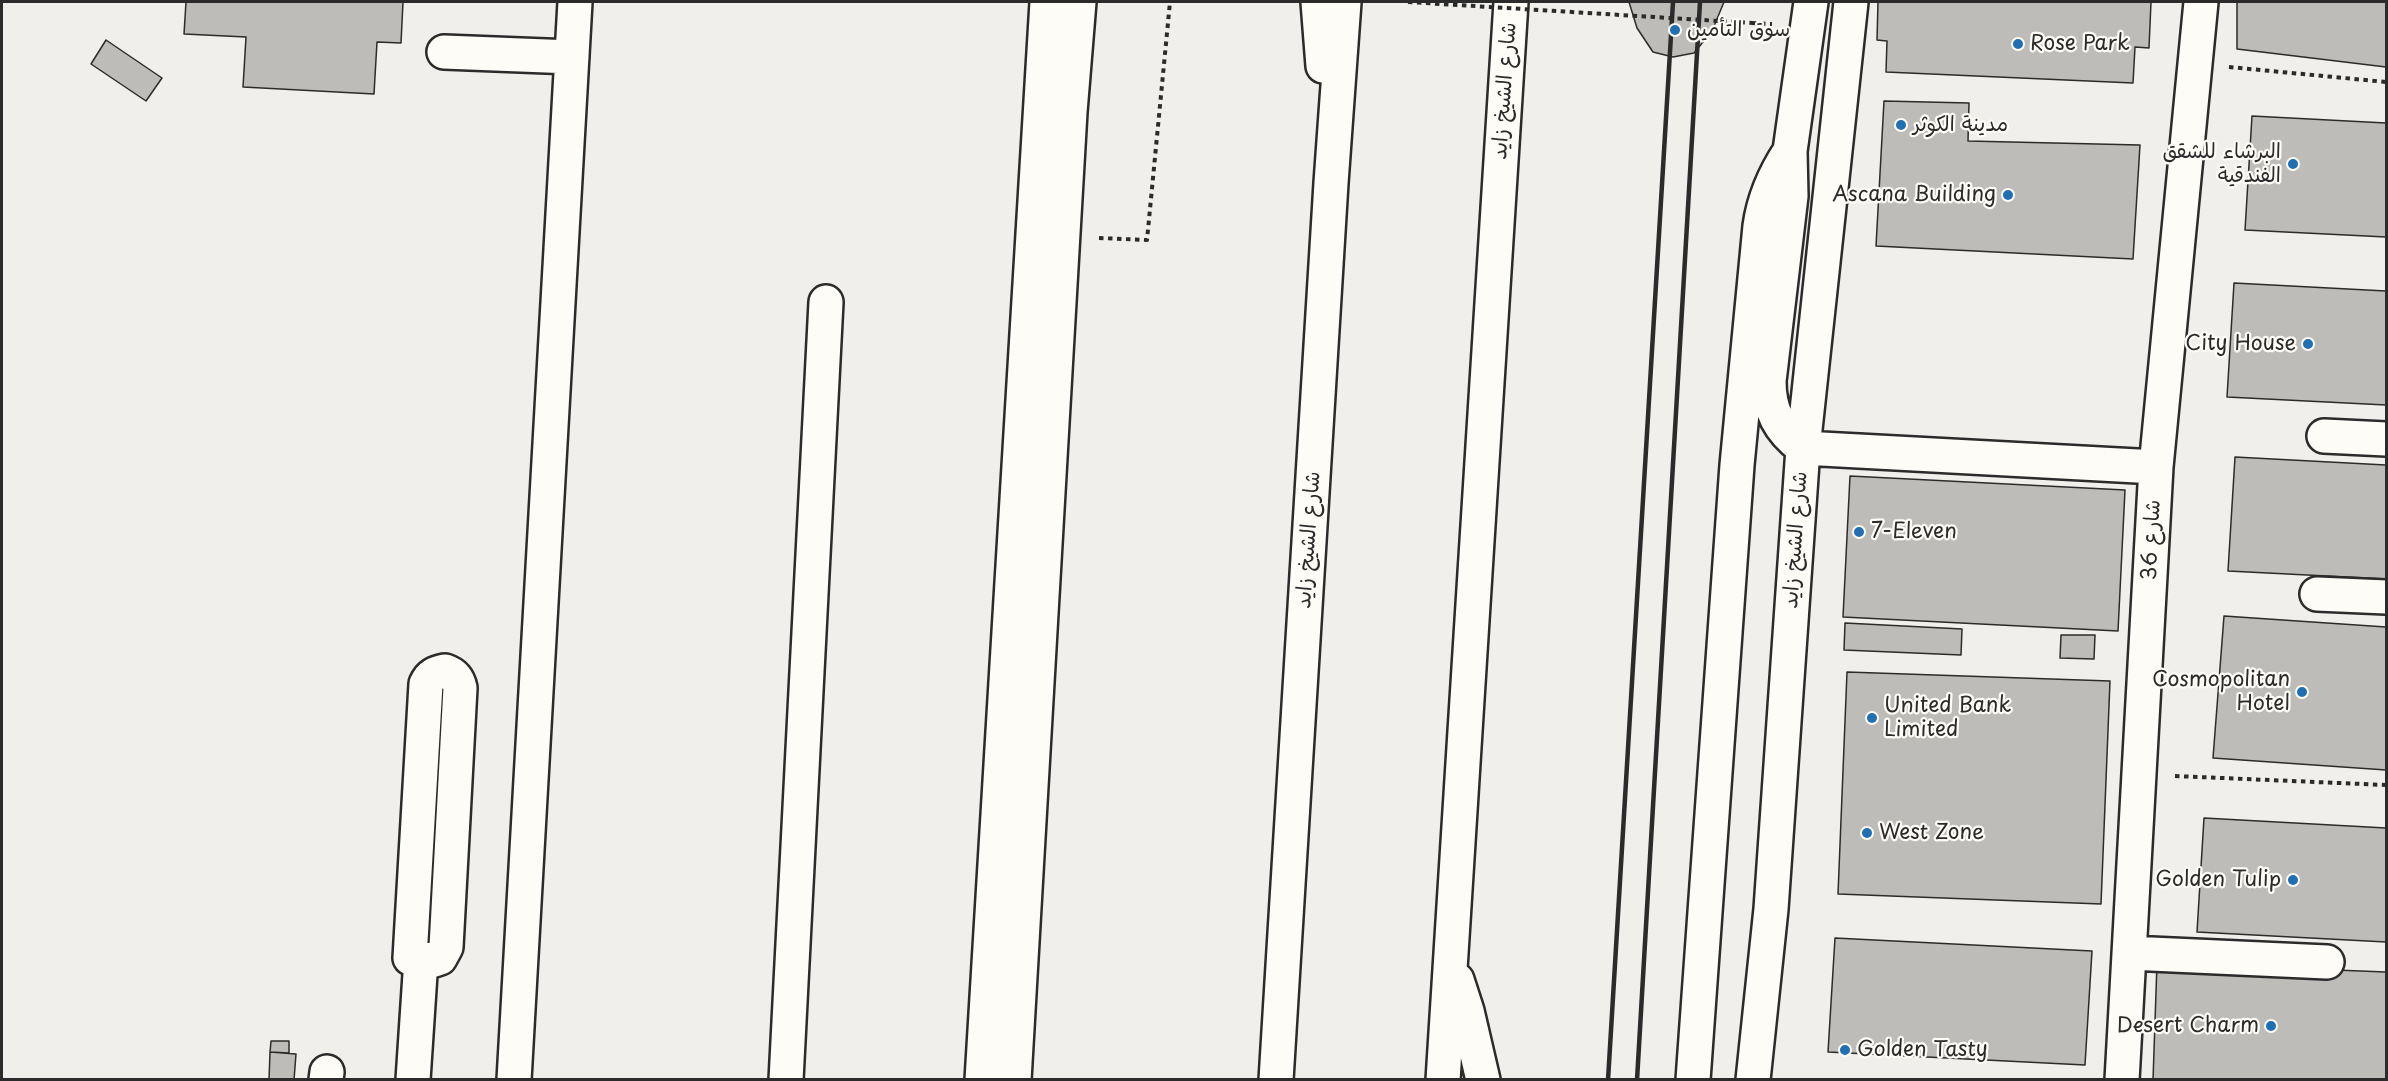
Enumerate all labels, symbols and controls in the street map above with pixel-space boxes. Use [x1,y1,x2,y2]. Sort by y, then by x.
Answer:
place label: سوق التأمين [1687,17,1790,43]
street label: شارع الشيخ زايد [1488,22,1522,160]
marker: سوق التأمين [1668,23,1682,37]
place label: Rose Park [2030,31,2130,57]
marker: Rose Park [2011,37,2025,51]
place label: مدينة الكوثر [1913,112,2008,138]
marker: مدينة الكوثر [1894,118,1908,132]
place label: البرشاء للشقق الفندقية [2163,139,2281,189]
marker: البرشاء للشقق الفندقية [2286,157,2300,171]
place label: Ascana Building [1832,182,1996,208]
marker: Ascana Building [2001,188,2015,202]
place label: City House [2185,331,2296,357]
marker: City House [2301,337,2315,351]
street label: شارع الشيخ زايد [1292,471,1326,609]
street label: شارع الشيخ زايد [1779,471,1813,609]
street label: شارع 36 [2137,499,2167,581]
place label: 7-Eleven [1871,519,1957,545]
marker: 7-Eleven [1852,525,1866,539]
place label: Cosmopolitan Hotel [2152,667,2290,717]
marker: Cosmopolitan Hotel [2295,685,2309,699]
place label: United Bank Limited [1884,693,2011,743]
marker: United Bank Limited [1865,711,1879,725]
place label: West Zone [1879,820,1984,846]
marker: West Zone [1860,826,1874,840]
place label: Golden Tulip [2155,867,2281,893]
marker: Golden Tulip [2286,873,2300,887]
place label: Desert Charm [2117,1013,2259,1039]
marker: Desert Charm [2264,1019,2278,1033]
place label: Golden Tasty [1857,1037,1988,1063]
marker: Golden Tasty [1838,1043,1852,1057]

